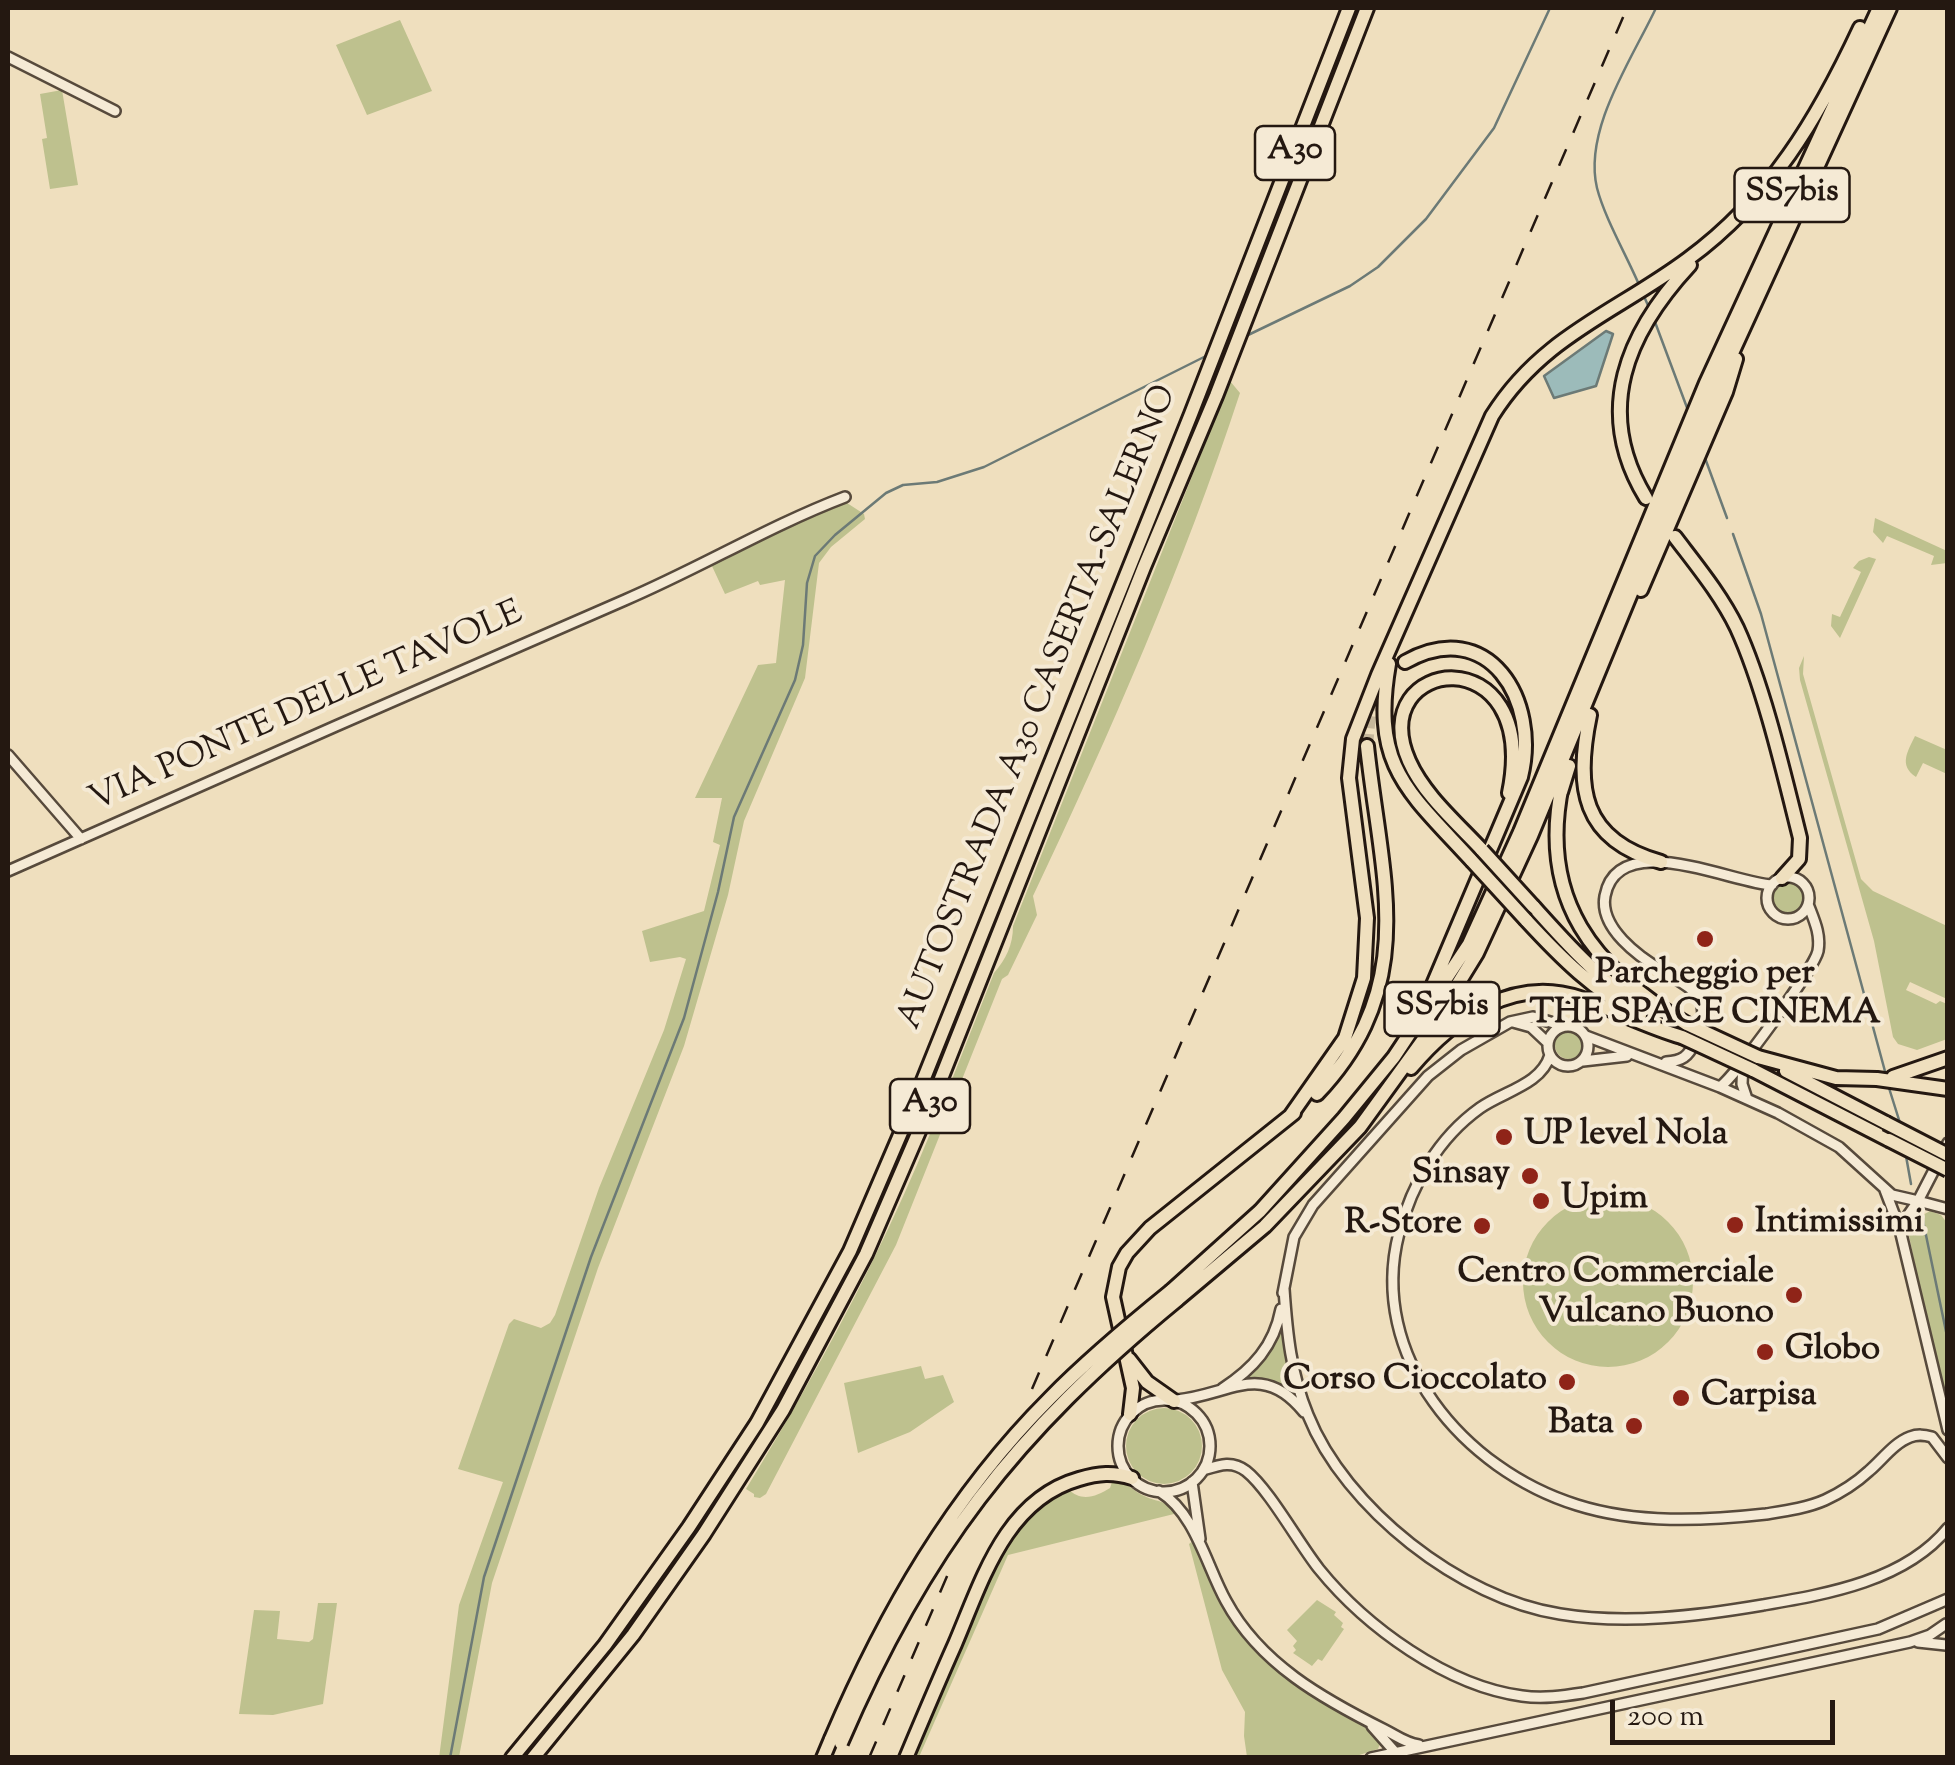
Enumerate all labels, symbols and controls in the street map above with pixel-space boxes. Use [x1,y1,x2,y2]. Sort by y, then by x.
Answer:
road number: A30 [1255,126,1335,180]
road number: SS7bis [1734,168,1850,222]
street label: AUTOSTRADA A30 CASERTA-SALERNO [891,380,1189,1036]
street label: VIA PONTE DELLE TAVOLE [84,594,530,824]
marker: Parcheggio per THE SPACE CINEMA [1694,928,1716,950]
place label: Parcheggio per THE SPACE CINEMA [1529,955,1881,1037]
road number: SS7bis [1384,982,1500,1036]
road number: A30 [890,1079,970,1133]
place label: UP level Nola [1524,1116,1728,1158]
marker: UP level Nola [1493,1126,1515,1148]
place label: Sinsay [1412,1155,1510,1197]
marker: Sinsay [1519,1165,1541,1187]
place label: Upim [1561,1180,1648,1222]
marker: Upim [1530,1190,1552,1212]
place label: Intimissimi [1755,1204,1924,1246]
place label: R-Store [1345,1205,1462,1247]
marker: Intimissimi [1724,1214,1746,1236]
marker: R-Store [1471,1215,1493,1237]
place label: Centro Commerciale Vulcano Buono [1457,1254,1774,1336]
marker: Centro Commerciale Vulcano Buono [1783,1284,1805,1306]
place label: Globo [1785,1331,1880,1373]
marker: Globo [1754,1341,1776,1363]
place label: Corso Cioccolato [1283,1361,1547,1403]
marker: Corso Cioccolato [1556,1371,1578,1393]
place label: Carpisa [1701,1377,1817,1419]
marker: Carpisa [1670,1387,1692,1409]
place label: Bata [1548,1405,1614,1447]
marker: Bata [1623,1415,1645,1437]
scale bar [1615,1680,1840,1742]
text: 200 m [1627,1696,1704,1739]

